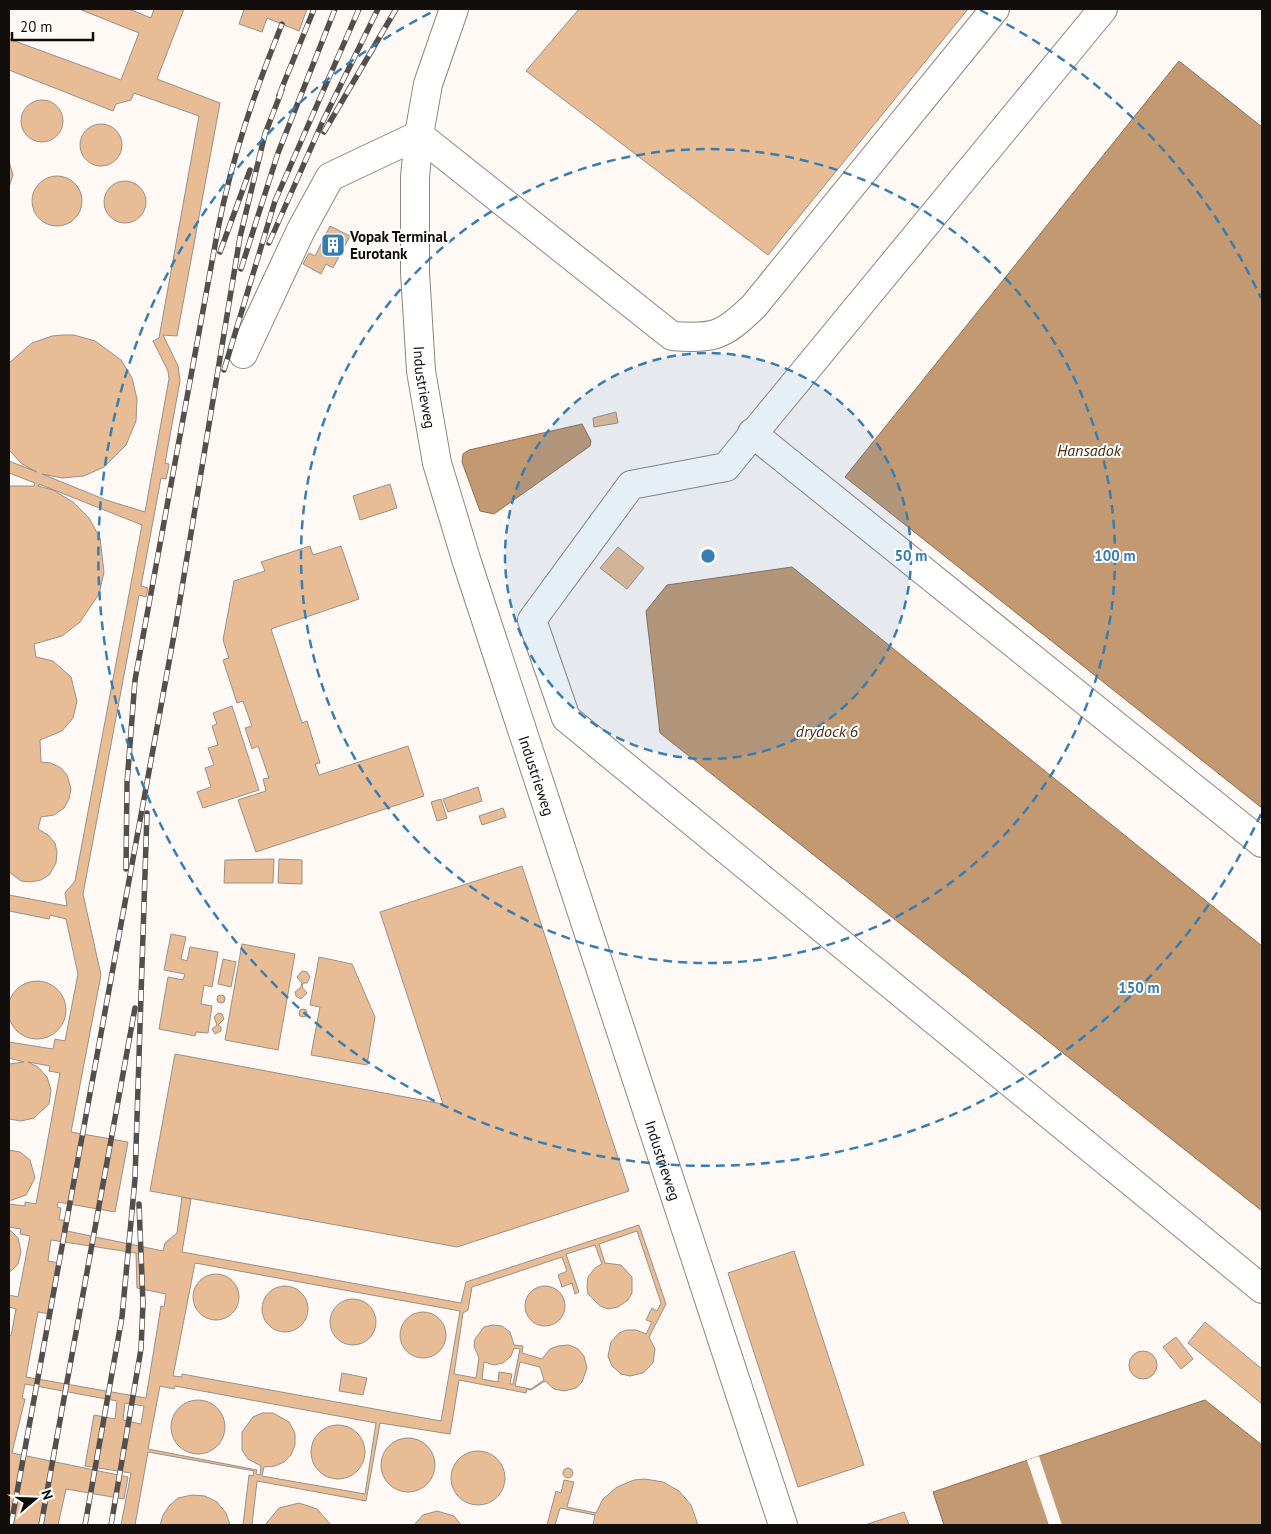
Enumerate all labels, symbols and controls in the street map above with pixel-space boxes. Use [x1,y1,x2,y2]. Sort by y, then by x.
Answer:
scale bar [12,10,94,42]
text: 20 m [20,17,53,36]
place label: Vopak Terminal Eurotank [349,227,448,263]
building icon: Vopak Terminal Eurotank [320,232,346,258]
street label: Industrieweg [410,345,440,430]
water label: Hansadok [1057,440,1122,460]
text: 50 m [895,546,927,565]
text: 100 m [1094,546,1136,565]
centre of rings [699,547,717,565]
water label: drydock 6 [796,721,858,741]
street label: Industrieweg [515,733,559,818]
text: 150 m [1118,978,1160,997]
street label: Industrieweg [641,1118,685,1203]
north arrow [10,1474,60,1524]
text: N [37,1487,57,1502]

